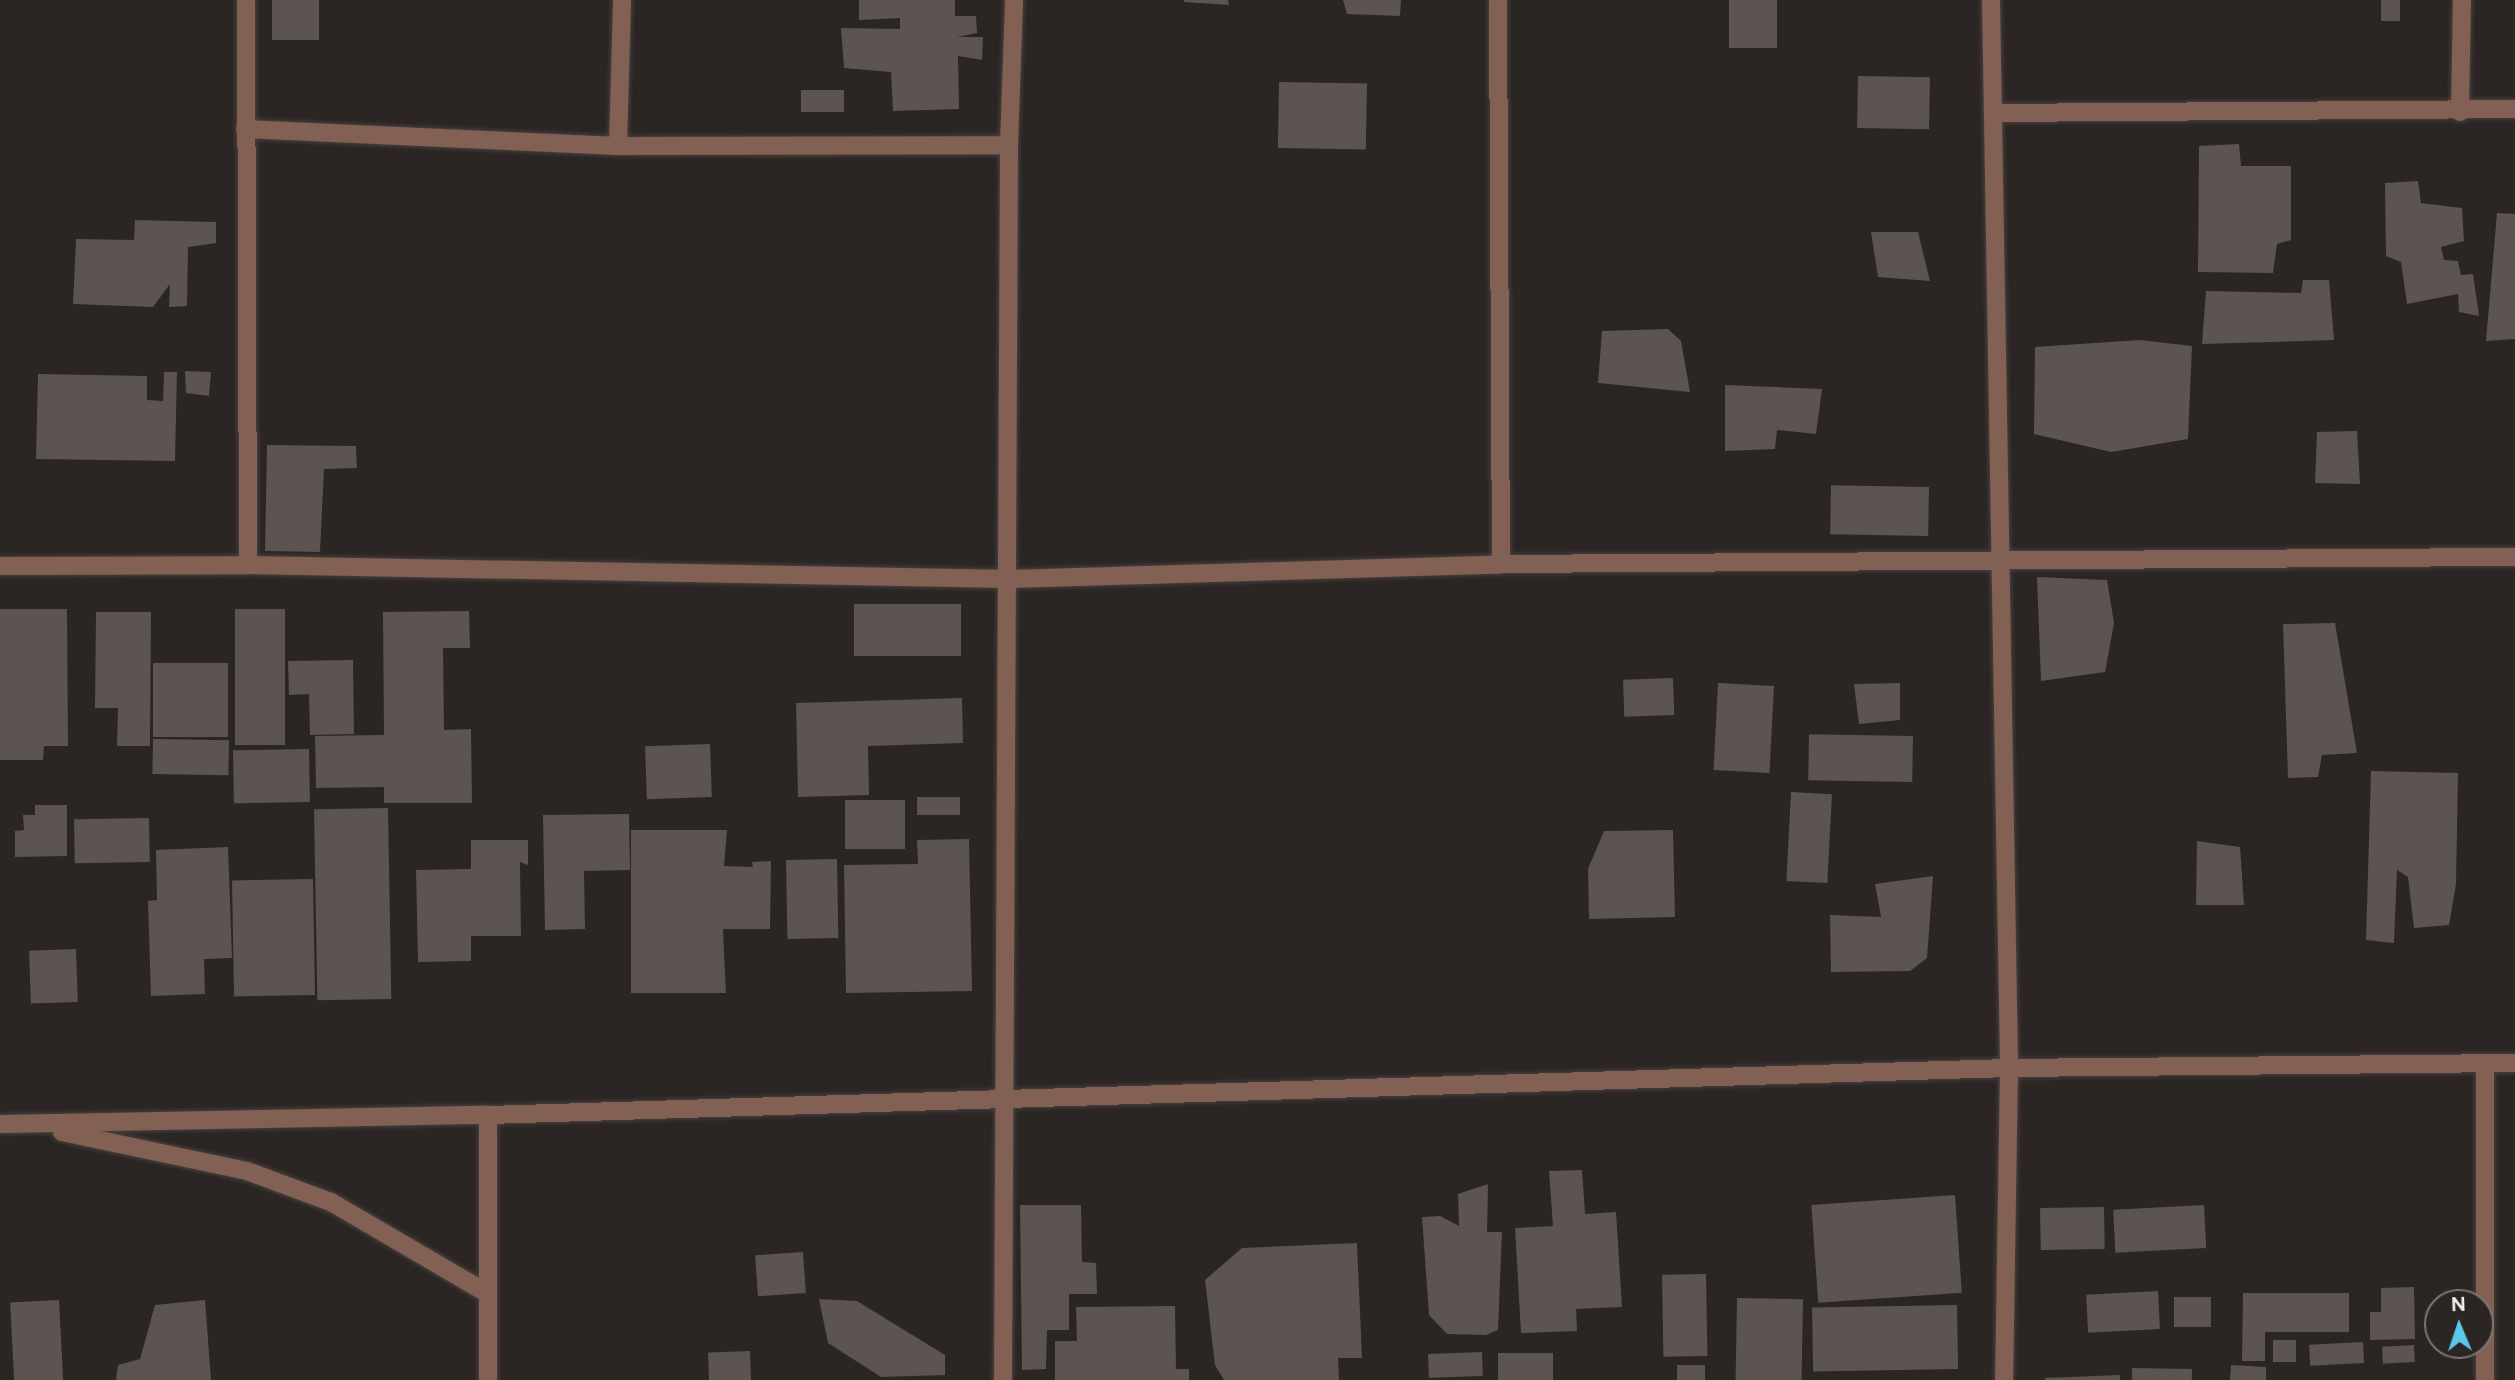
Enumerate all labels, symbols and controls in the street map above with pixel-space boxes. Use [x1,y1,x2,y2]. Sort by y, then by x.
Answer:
north arrow [2424,1289,2494,1359]
text: N [2451,1293,2466,1316]

